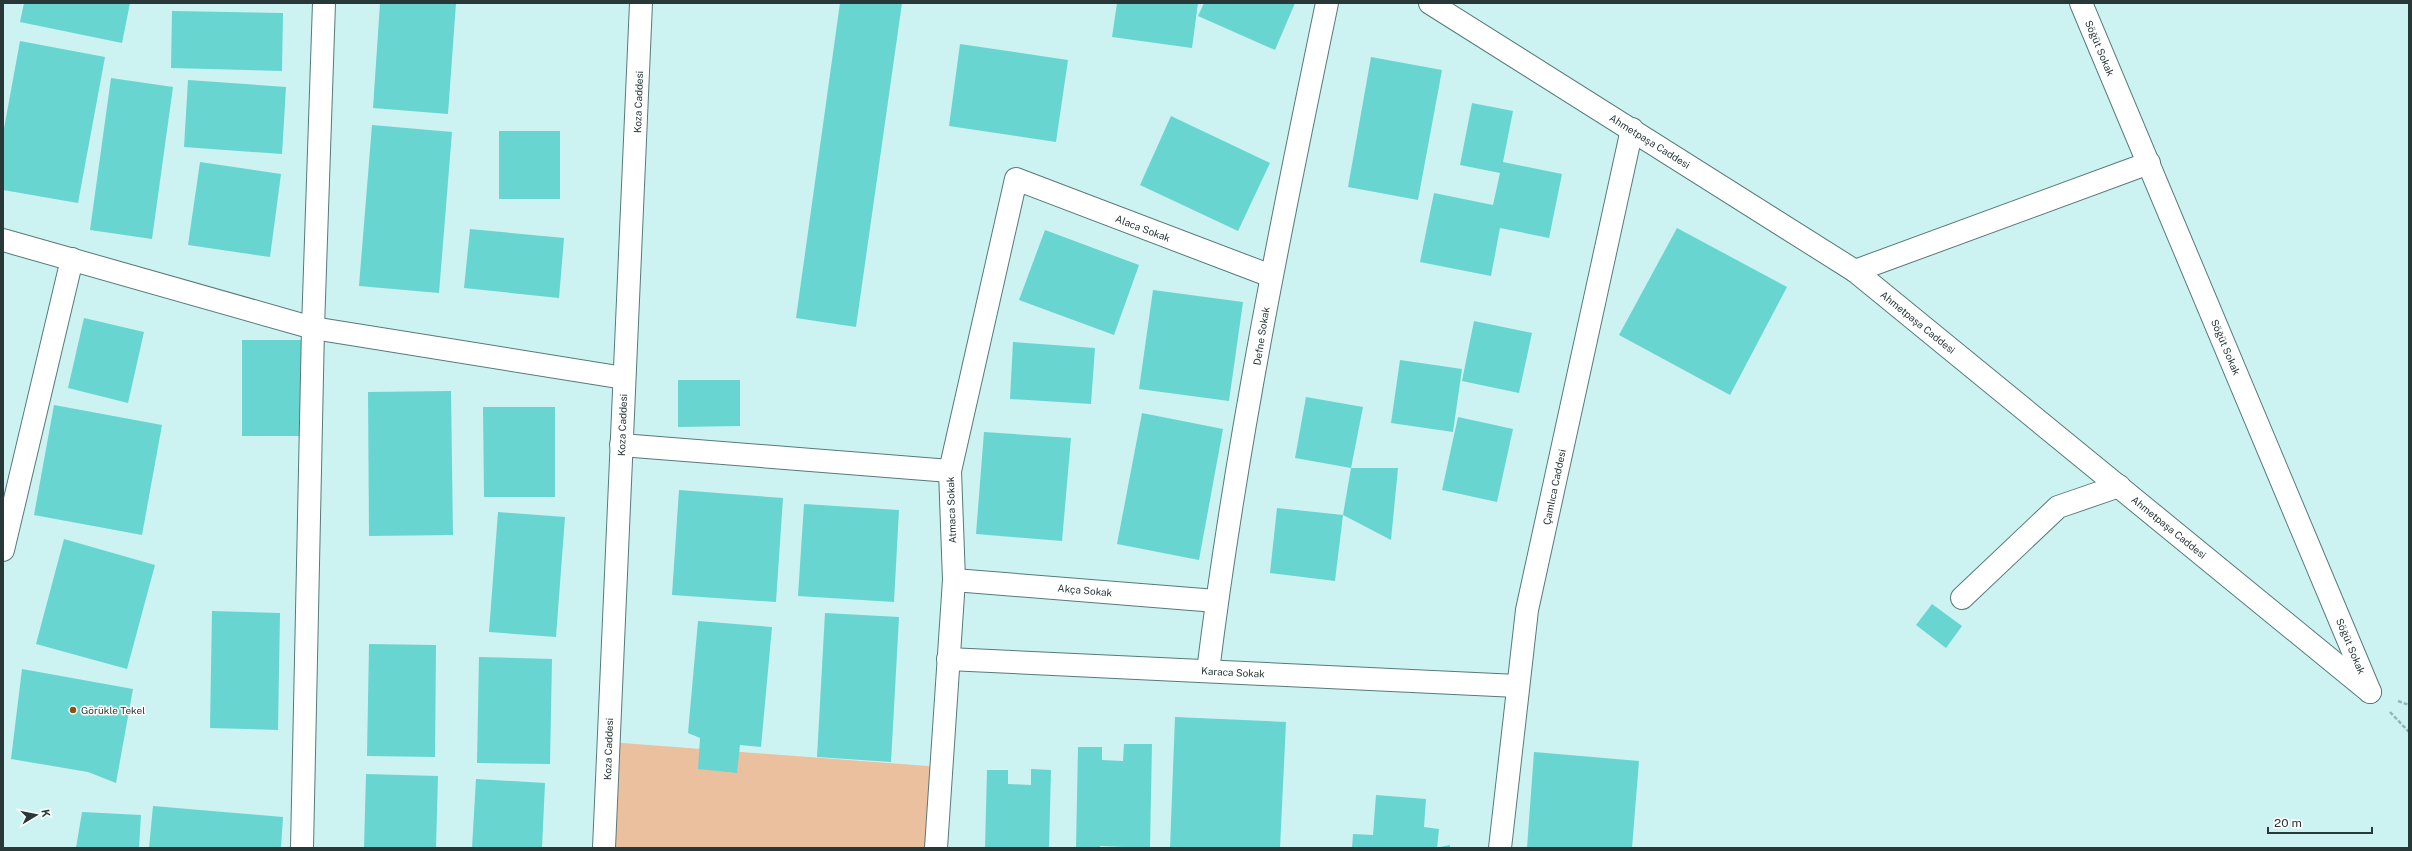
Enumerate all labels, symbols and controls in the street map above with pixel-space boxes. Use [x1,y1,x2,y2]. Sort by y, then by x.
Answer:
street label: Söğüt Sokak [2083,18,2117,78]
street label: Koza Caddesi [631,71,645,133]
street label: Ahmetpaşa Caddesi [1608,111,1692,171]
street label: Alaca Sokak [1114,212,1173,244]
street label: Ahmetpaşa Caddesi [1878,288,1958,356]
street label: Defne Sokak [1250,305,1272,366]
street label: Söğüt Sokak [2209,317,2243,377]
street label: Koza Caddesi [615,394,629,456]
street label: Çamlıca Caddesi [1540,448,1568,526]
street label: Atmaca Sokak [944,476,958,544]
street label: Ahmetpaşa Caddesi [2129,493,2209,561]
street label: Akça Sokak [1057,582,1113,598]
street label: Söğüt Sokak [2334,616,2368,676]
street label: Karaca Sokak [1201,664,1266,680]
place label: Görükle Tekel [81,704,145,716]
marker: Görükle Tekel [68,705,78,715]
street label: Koza Caddesi [601,718,615,780]
north arrow [16,795,56,835]
text: K [39,808,52,818]
scale bar [2268,809,2372,835]
text: 20 m [2274,816,2302,830]

